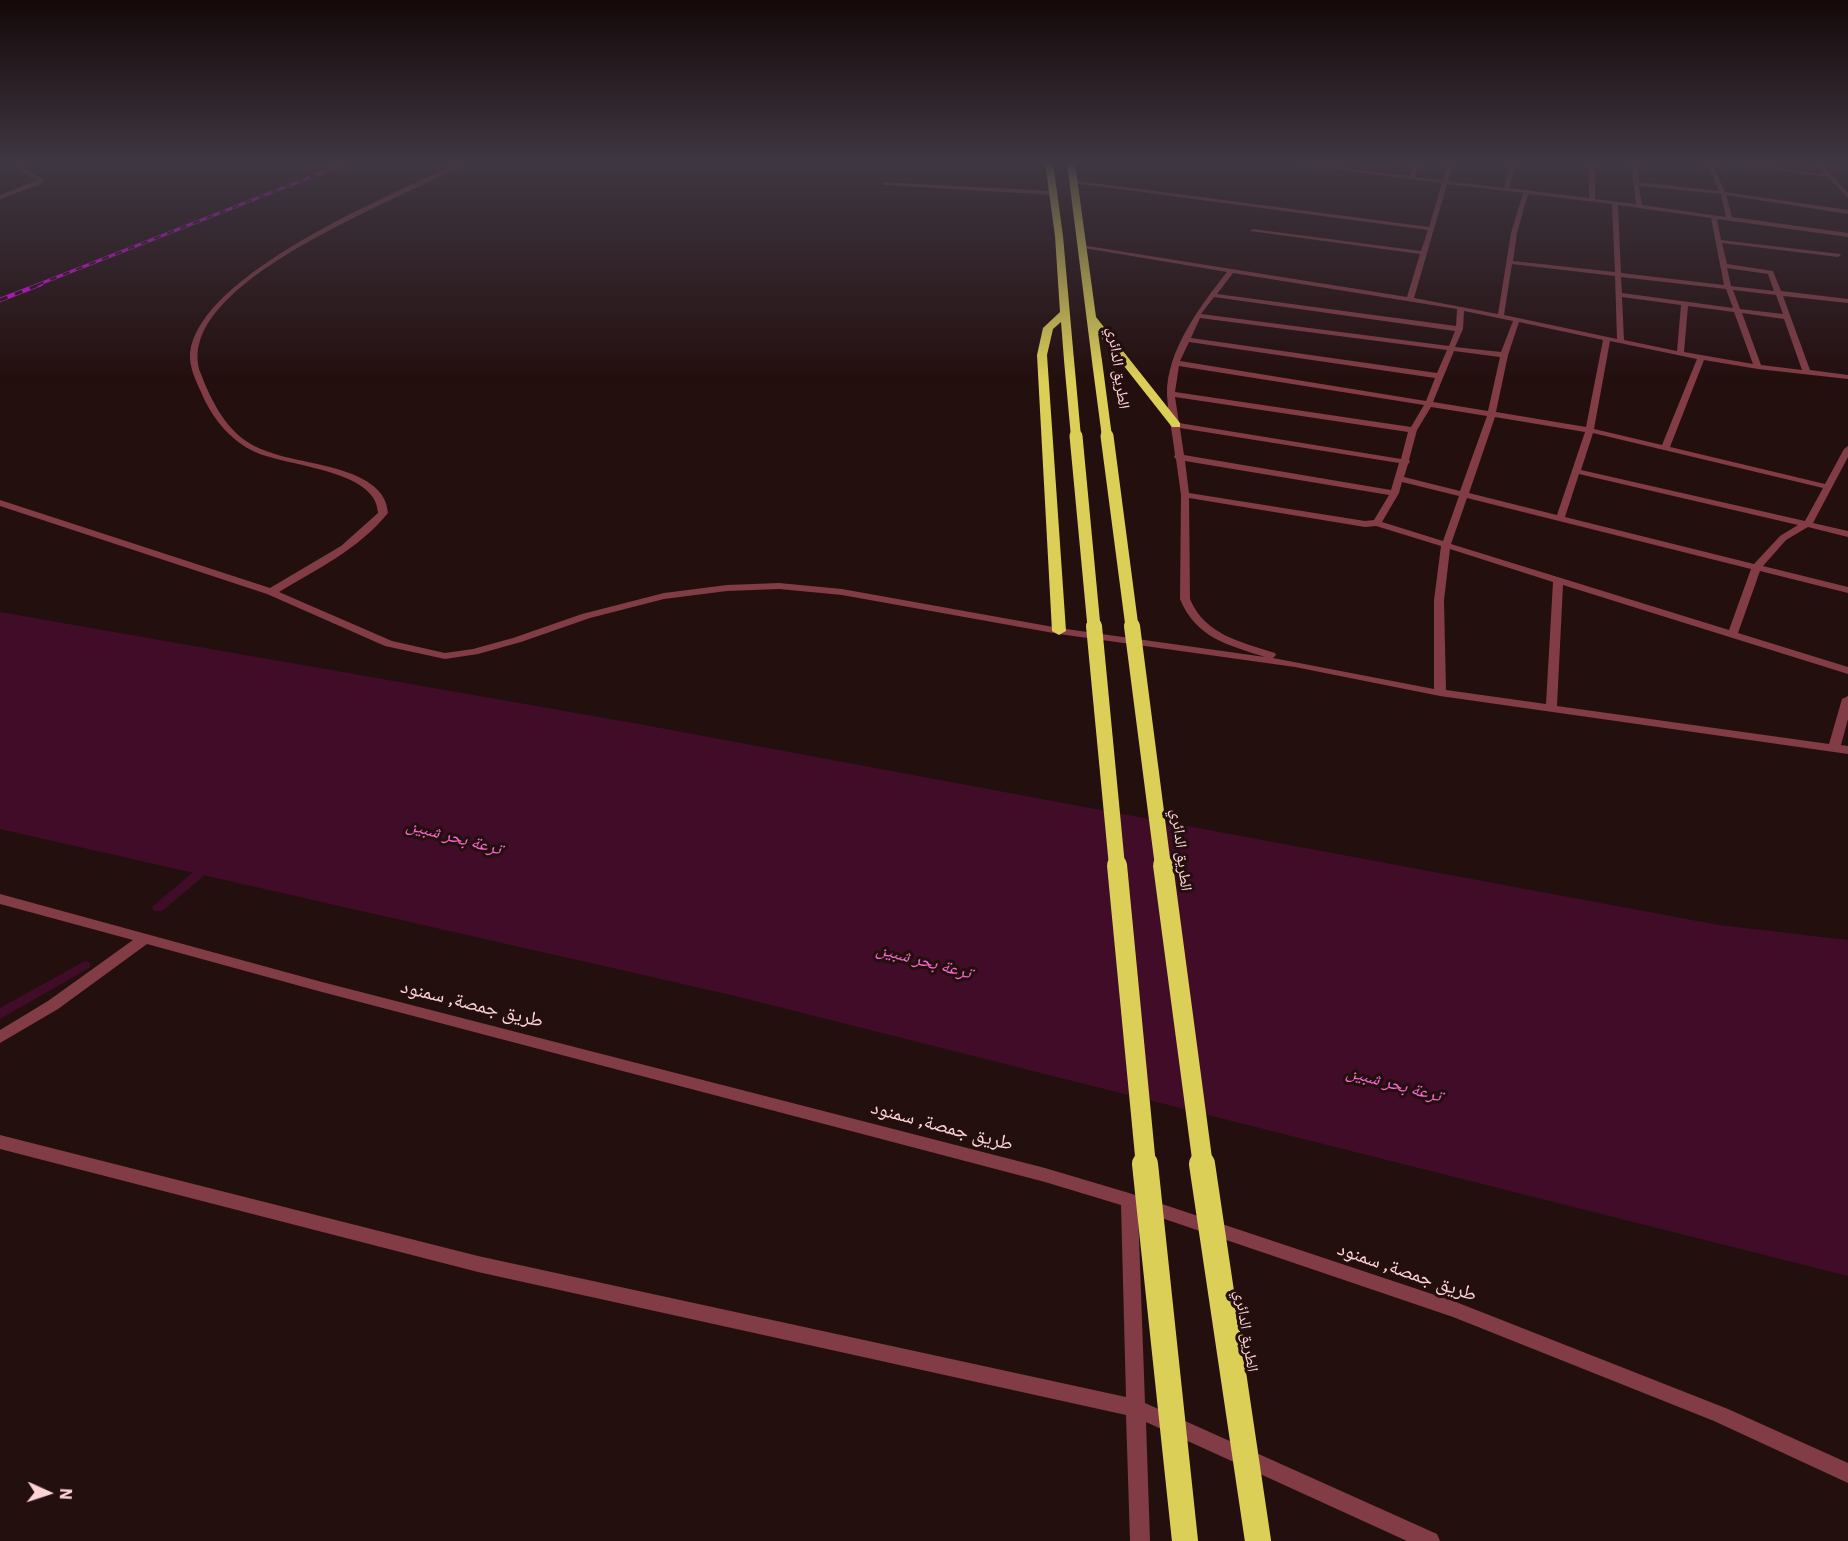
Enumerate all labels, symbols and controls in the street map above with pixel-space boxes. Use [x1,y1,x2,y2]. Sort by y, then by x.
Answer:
street label: الطريق الدائري [1103,326,1133,410]
street label: الطريق الدائري [1166,808,1196,892]
water label: ترعة بحر شبين [404,814,504,860]
water label: ترعة بحر شبين [874,938,974,984]
street label: طريق جمصة, سمنود [398,975,546,1033]
water label: ترعة بحر شبين [1344,1061,1444,1107]
street label: طريق جمصة, سمنود [868,1095,1016,1157]
street label: طريق جمصة, سمنود [1334,1237,1480,1307]
street label: الطريق الدائري [1230,1289,1262,1373]
north arrow [18,1463,78,1523]
text: N [56,1488,76,1500]

